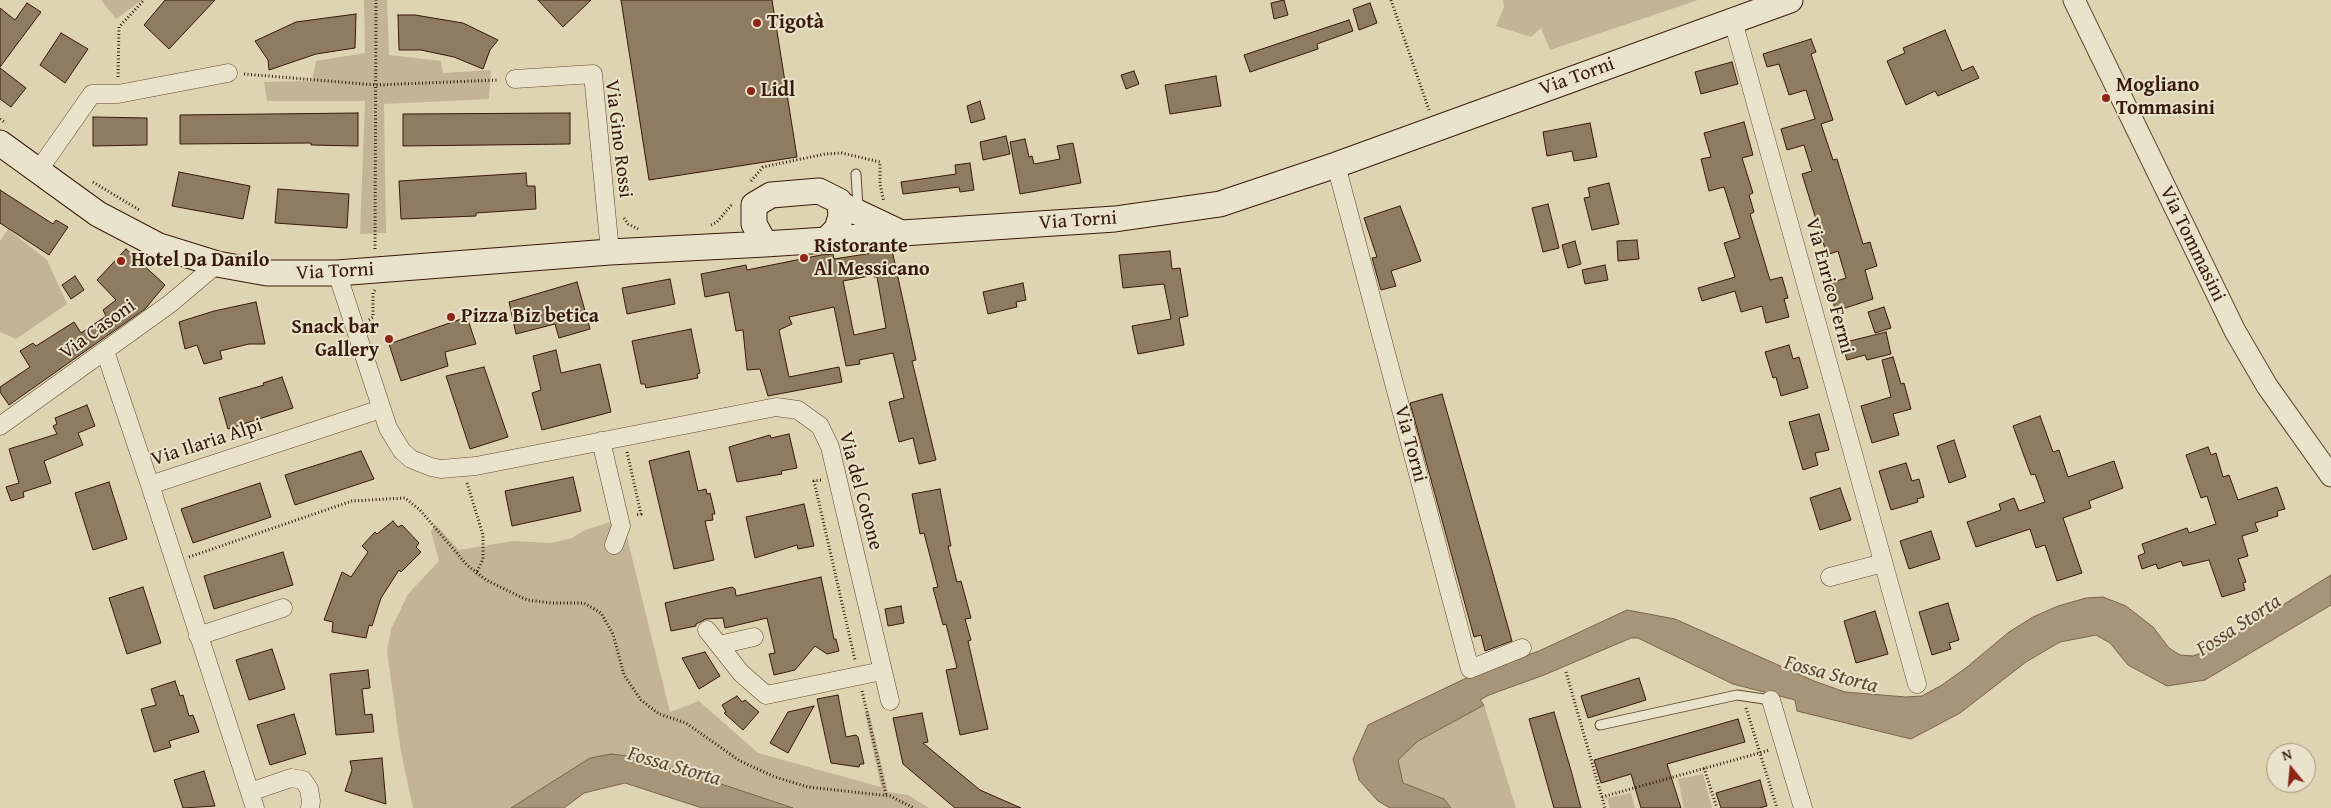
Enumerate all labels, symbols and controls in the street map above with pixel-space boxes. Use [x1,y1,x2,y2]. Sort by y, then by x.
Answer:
place label: Tigotà [767,11,824,35]
marker: Tigotà [751,17,763,29]
street label: Via Torni [1536,52,1618,102]
place label: Mogliano Tommasini [2116,74,2215,121]
street label: Via Gino Rossi [599,78,637,200]
place label: Lidl [761,79,795,103]
marker: Lidl [745,85,757,97]
marker: Mogliano Tommasini [2100,92,2112,104]
street label: Via Tommasini [2154,182,2230,306]
street label: Via Torni [1038,206,1118,236]
street label: Via Enrico Fermi [1799,215,1859,357]
place label: Ristorante Al Messicano [814,235,930,282]
place label: Hotel Da Danilo [131,249,269,273]
marker: Ristorante Al Messicano [798,252,810,264]
marker: Hotel Da Danilo [115,255,127,267]
street label: Via Torni [295,258,375,286]
street label: Via Casoni [55,294,141,366]
place label: Pizza Biz betica [461,305,599,329]
marker: Pizza Biz betica [445,311,457,323]
place label: Snack bar Gallery [291,316,379,363]
marker: Snack bar Gallery [383,333,395,345]
street label: Via Torni [1388,403,1432,485]
street label: Via Ilaria Alpi [148,414,266,472]
street label: Via del Cotone [833,429,887,553]
water label: Fossa Storta [2192,589,2286,663]
water label: Fossa Storta [1781,650,1881,700]
water label: Fossa Storta [624,742,724,792]
north arrow [2266,743,2316,793]
text: N [2280,744,2294,766]

